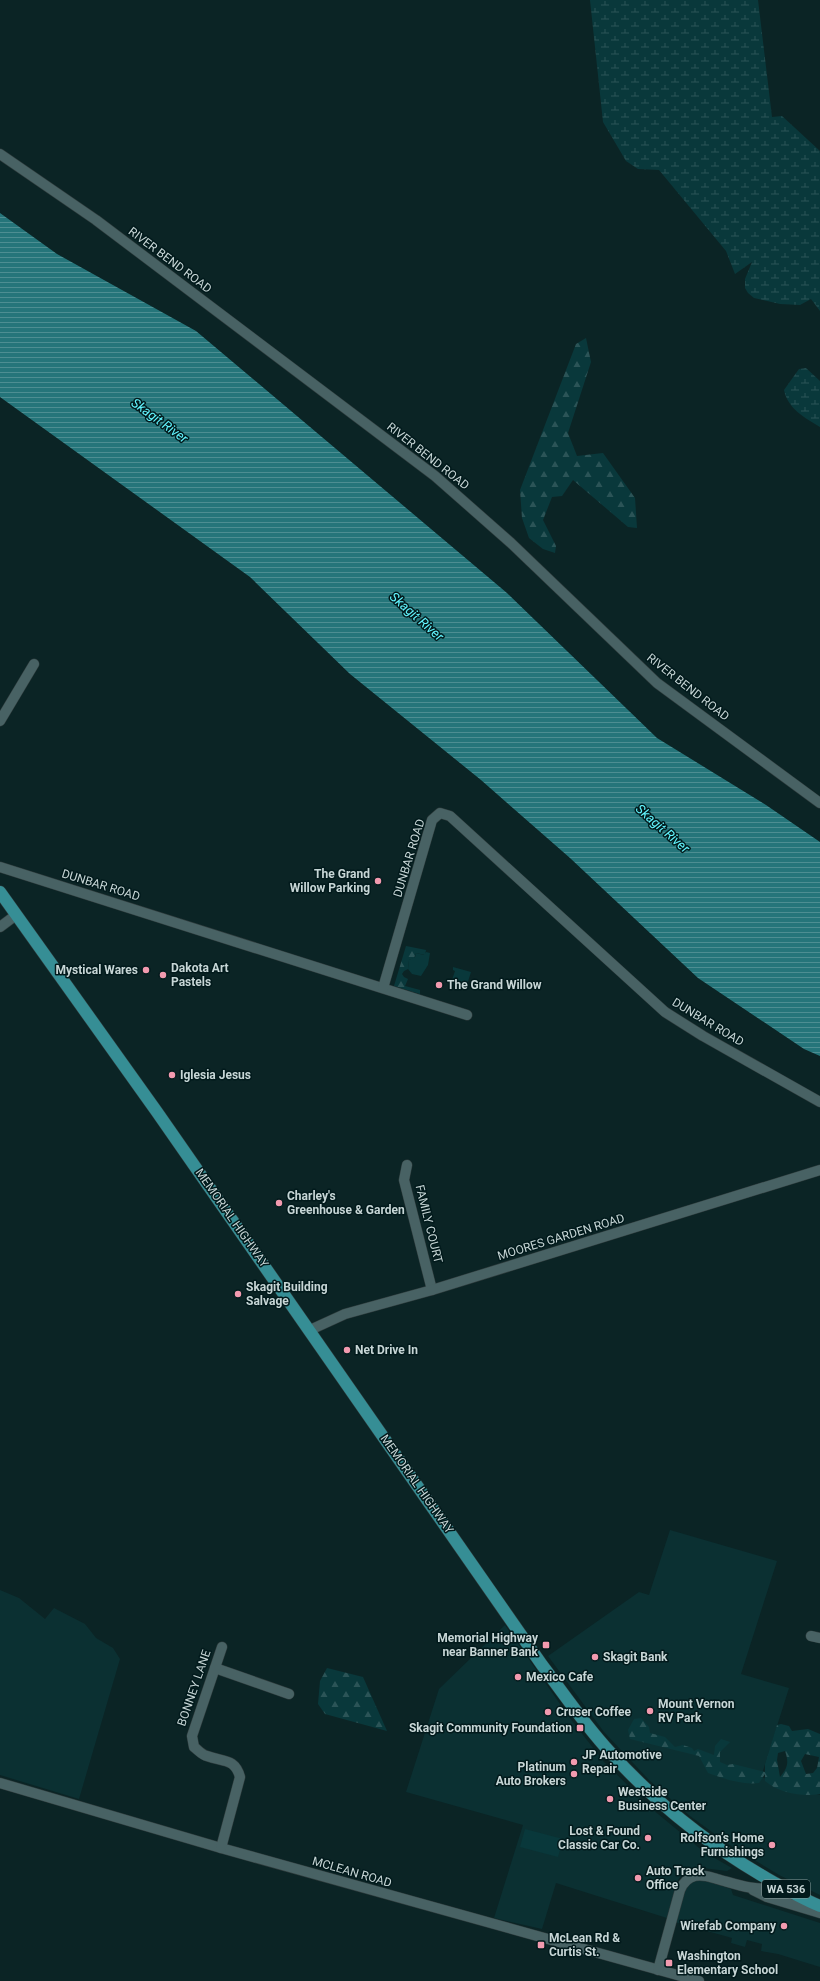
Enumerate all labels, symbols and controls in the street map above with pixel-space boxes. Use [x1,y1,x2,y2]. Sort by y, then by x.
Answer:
street label: RIVER BEND ROAD [126,224,214,296]
water label: Skagit River [129,395,191,446]
street label: RIVER BEND ROAD [384,420,472,493]
water label: Skagit River [387,589,447,644]
street label: RIVER BEND ROAD [644,651,732,724]
water label: Skagit River [633,801,693,856]
street label: DUNBAR ROAD [390,817,428,899]
street label: DUNBAR ROAD [60,866,142,904]
place label: The Grand Willow Parking [290,867,370,895]
marker: The Grand Willow Parking [373,876,383,886]
place label: Dakota Art Pastels [171,961,229,989]
place label: Mystical Wares [56,963,138,977]
marker: Mystical Wares [141,965,151,975]
marker: Dakota Art Pastels [158,970,168,980]
place label: The Grand Willow [447,978,542,992]
marker: The Grand Willow [434,980,444,990]
street label: DUNBAR ROAD [670,995,746,1049]
place label: Iglesia Jesus [180,1068,251,1082]
marker: Iglesia Jesus [167,1070,177,1080]
street label: MEMORIAL HIGHWAY [193,1166,272,1271]
street label: FAMILY COURT [412,1183,446,1265]
place label: Charley's Greenhouse & Garden [287,1189,405,1217]
marker: Charley's Greenhouse & Garden [274,1198,284,1208]
street label: MOORES GARDEN ROAD [496,1211,626,1263]
place label: Skagit Building Salvage [246,1280,328,1308]
marker: Skagit Building Salvage [233,1289,243,1299]
place label: Net Drive In [355,1343,418,1357]
marker: Net Drive In [342,1345,352,1355]
street label: MEMORIAL HIGHWAY [378,1432,457,1537]
place label: Memorial Highway near Banner Bank [437,1631,539,1659]
marker: Memorial Highway near Banner Bank [541,1640,551,1650]
street label: BONNEY LANE [174,1648,214,1728]
place label: Skagit Bank [603,1650,668,1664]
marker: Skagit Bank [590,1652,600,1662]
place label: Mexico Cafe [526,1670,594,1684]
marker: Mexico Cafe [513,1672,523,1682]
place label: Mount Vernon RV Park [658,1697,735,1725]
place label: Cruser Coffee [556,1705,632,1719]
marker: Mount Vernon RV Park [645,1706,655,1716]
marker: Cruser Coffee [543,1707,553,1717]
place label: Skagit Community Foundation [409,1721,572,1735]
marker: Skagit Community Foundation [575,1723,585,1733]
place label: JP Automotive Repair [582,1748,662,1776]
marker: JP Automotive Repair [569,1757,579,1767]
place label: Platinum Auto Brokers [496,1760,566,1788]
marker: Platinum Auto Brokers [569,1769,579,1779]
place label: Westside Business Center [618,1785,707,1813]
marker: Westside Business Center [605,1794,615,1804]
place label: Lost & Found Classic Car Co. [558,1824,640,1852]
place label: Rolfson’s Home Furnishings [680,1831,765,1859]
marker: Lost & Found Classic Car Co. [643,1833,653,1843]
marker: Rolfson’s Home Furnishings [767,1840,777,1850]
street label: MCLEAN ROAD [311,1854,394,1890]
place label: Auto Track Office [646,1864,705,1892]
marker: Auto Track Office [633,1873,643,1883]
road number: WA 536 [762,1880,810,1898]
place label: Wirefab Company [680,1919,777,1933]
marker: Wirefab Company [779,1921,789,1931]
place label: McLean Rd & Curtis St. [549,1931,620,1959]
marker: McLean Rd & Curtis St. [536,1940,546,1950]
place label: Washington Elementary School [677,1949,778,1977]
marker: Washington Elementary School [664,1958,674,1968]

